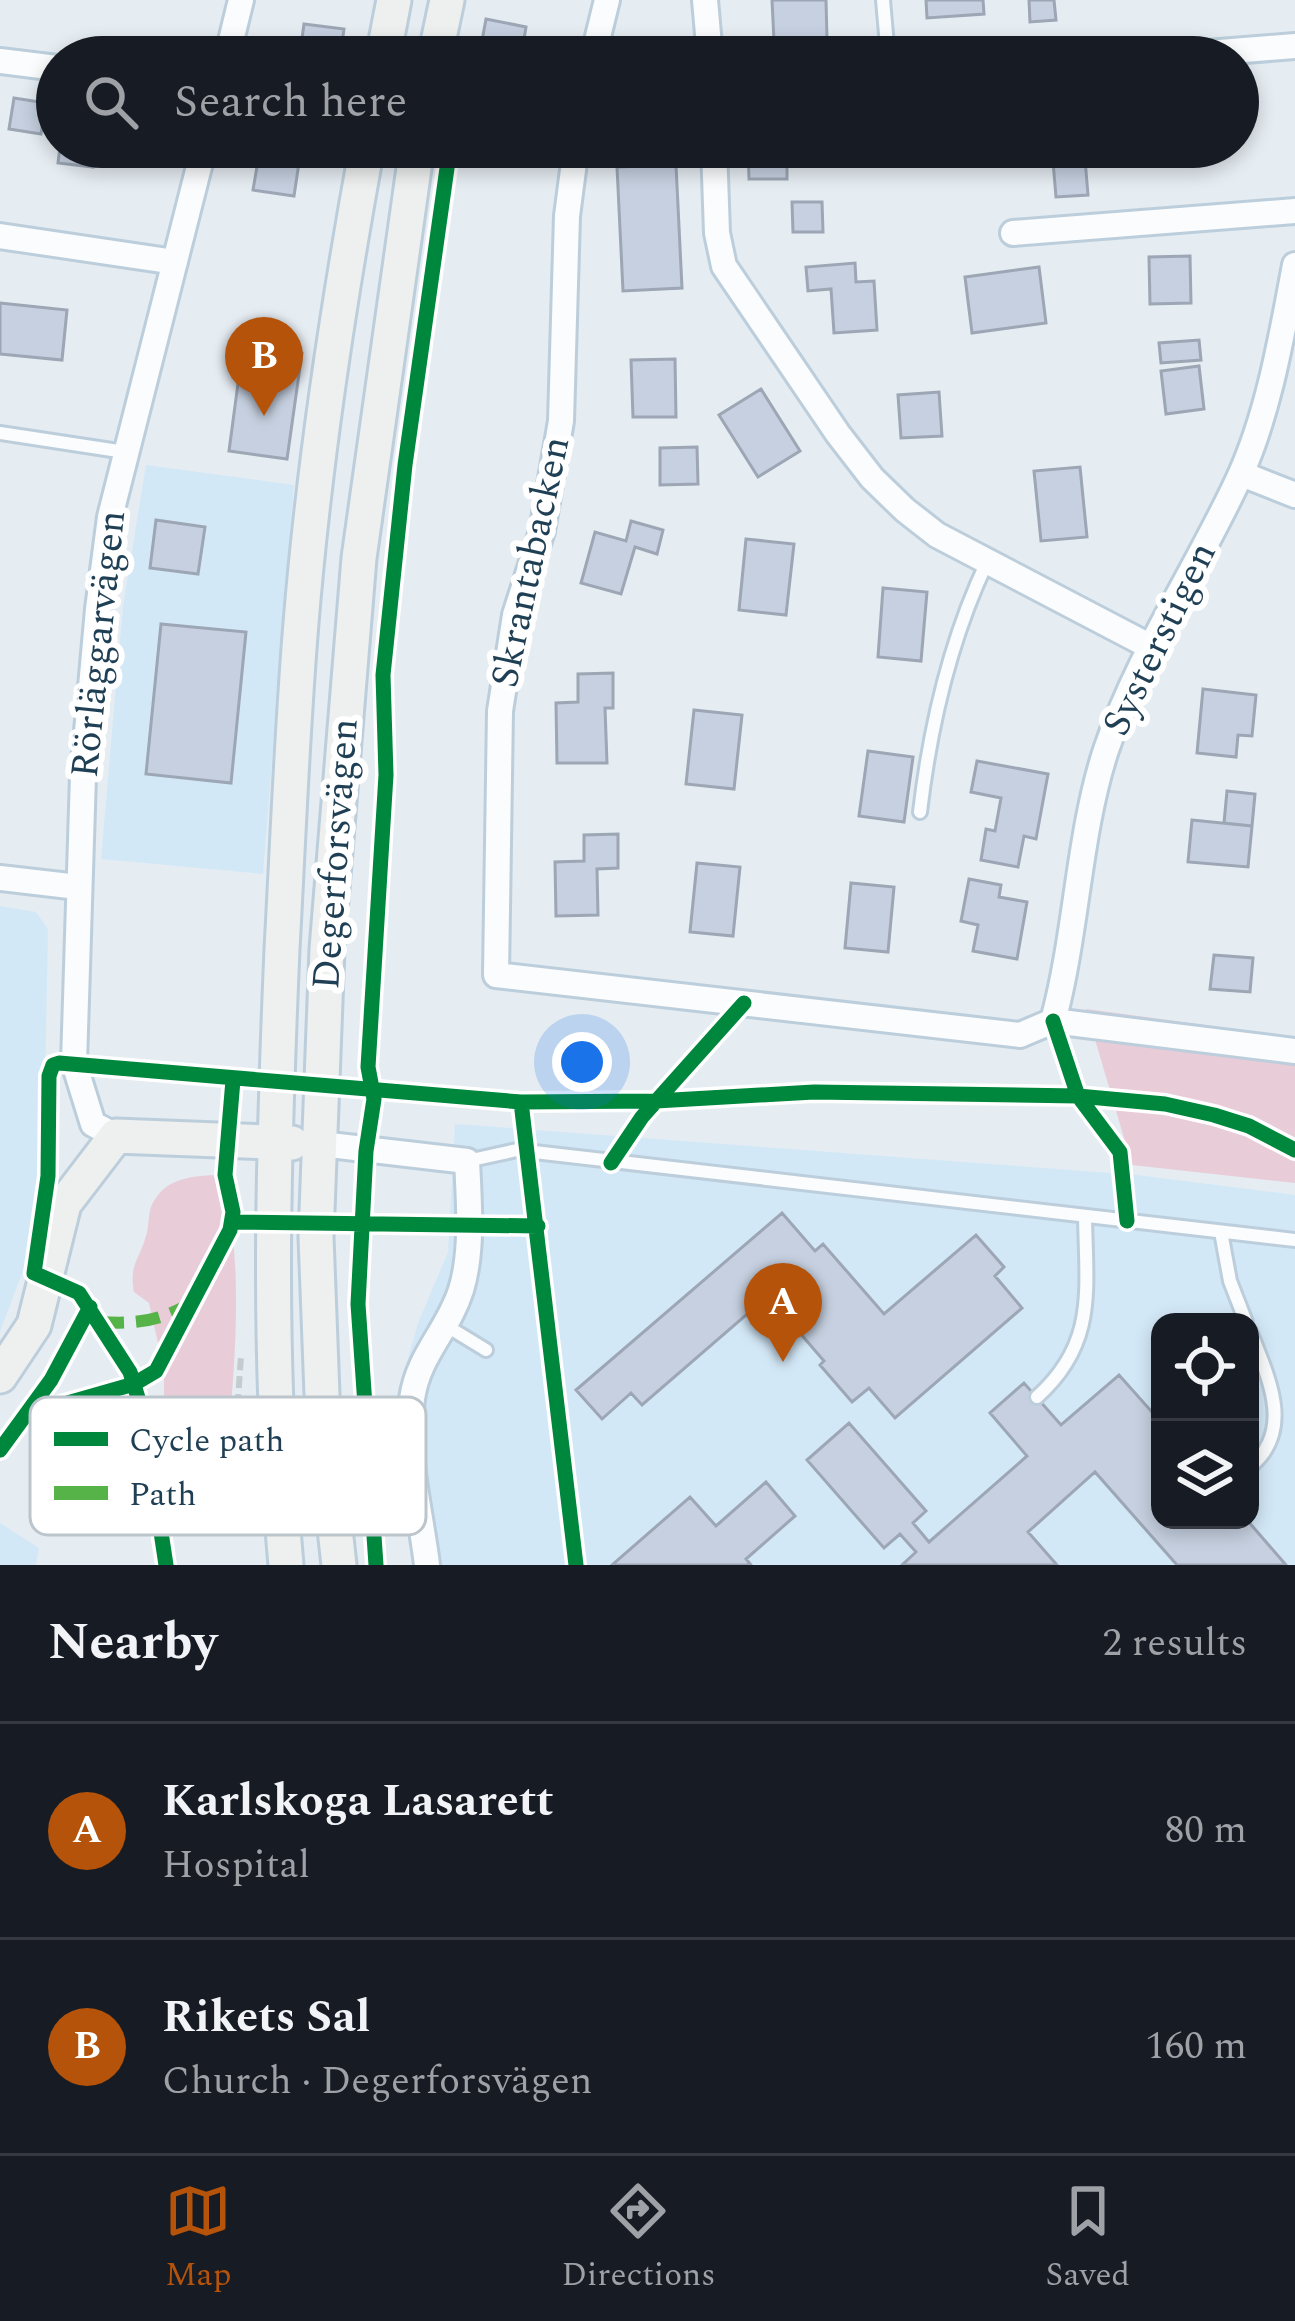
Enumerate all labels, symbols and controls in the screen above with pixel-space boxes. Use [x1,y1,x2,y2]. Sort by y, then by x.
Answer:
search box [36,36,1259,168]
text: Search here [174,68,407,137]
icon: search [78,69,144,135]
pin: B [225,317,303,416]
street label: Skrantabacken [476,431,586,693]
street label: Rörläggarvägen [56,507,142,781]
street label: Systerstigen [1088,532,1232,746]
street label: Degerforsvägen [297,716,375,992]
your location [552,1032,612,1092]
pin: A [744,1263,822,1362]
map controls [1151,1313,1259,1529]
button: locate [1151,1313,1259,1421]
legend [30,1397,426,1535]
text: Cycle path [129,1416,284,1466]
button: layers [1151,1421,1259,1529]
text: Path [129,1470,196,1520]
text: Nearby [48,1604,217,1682]
text: 2 results [1103,1614,1247,1673]
text: Karlskoga Lasarett [162,1767,554,1836]
text: A [72,1801,102,1860]
text: 80 m [1165,1801,1247,1860]
text: Hospital [162,1836,310,1895]
text: Rikets Sal [162,1983,370,2052]
text: B [73,2017,101,2076]
text: 160 m [1145,2017,1247,2076]
text: Church · Degerforsvägen [162,2052,593,2111]
tab: Map [165,2178,231,2300]
tab: Directions [561,2178,715,2300]
tab: Saved [1045,2178,1130,2300]

